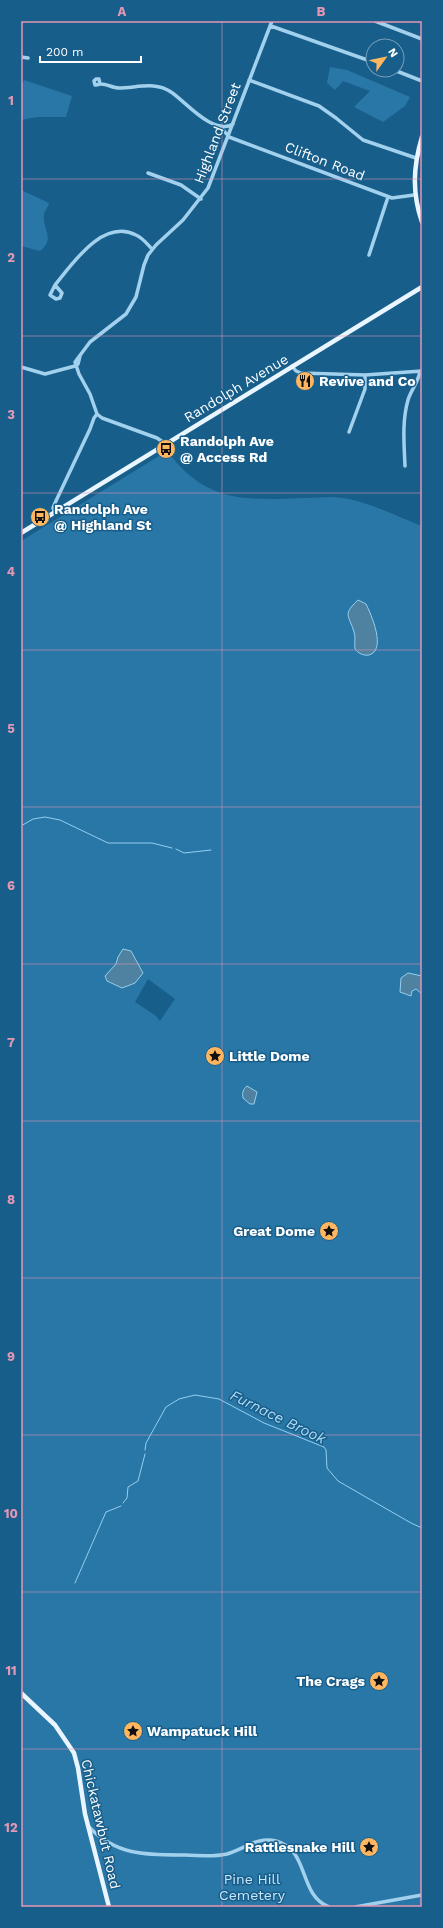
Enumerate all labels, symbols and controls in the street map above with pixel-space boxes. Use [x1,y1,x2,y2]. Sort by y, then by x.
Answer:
text: A [118,4,127,19]
text: B [317,4,326,19]
scale bar [40,38,141,64]
north arrow [365,38,405,78]
text: 200 m [46,45,83,59]
text: N [385,46,401,60]
street label: Highland Street [190,80,244,186]
text: 1 [8,93,14,108]
street label: Clifton Road [283,138,367,184]
text: 2 [7,250,15,265]
street label: Randolph Avenue [181,351,291,425]
restaurant icon: Revive and Co [294,370,316,392]
place label: Revive and Co [319,373,416,389]
text: 3 [7,407,15,422]
place label: Randolph Ave @ Access Rd [180,433,274,465]
bus stop icon: Randolph Ave @ Access Rd [155,438,177,460]
place label: Randolph Ave @ Highland St [54,501,151,533]
bus stop icon: Randolph Ave @ Highland St [29,506,51,528]
text: 4 [7,564,16,579]
text: 5 [7,721,15,736]
text: 6 [7,878,15,893]
text: 7 [7,1035,15,1050]
place icon: Little Dome [204,1045,226,1067]
place label: Little Dome [229,1048,310,1064]
text: 8 [7,1192,15,1207]
place icon: Great Dome [318,1220,340,1242]
place label: Great Dome [233,1223,315,1239]
text: 9 [7,1349,15,1364]
water label: Furnace Brook [227,1386,329,1448]
text: 10 [4,1506,18,1521]
text: 11 [5,1663,17,1678]
place icon: The Crags [368,1670,390,1692]
place label: The Crags [296,1673,366,1689]
place icon: Wampatuck Hill [122,1720,144,1742]
place label: Wampatuck Hill [147,1723,257,1739]
street label: Chickatawbut Road [78,1757,124,1891]
text: 12 [4,1820,18,1835]
place icon: Rattlesnake Hill [358,1836,380,1858]
place label: Rattlesnake Hill [245,1839,355,1855]
park label: Pine Hill Cemetery [219,1871,286,1903]

